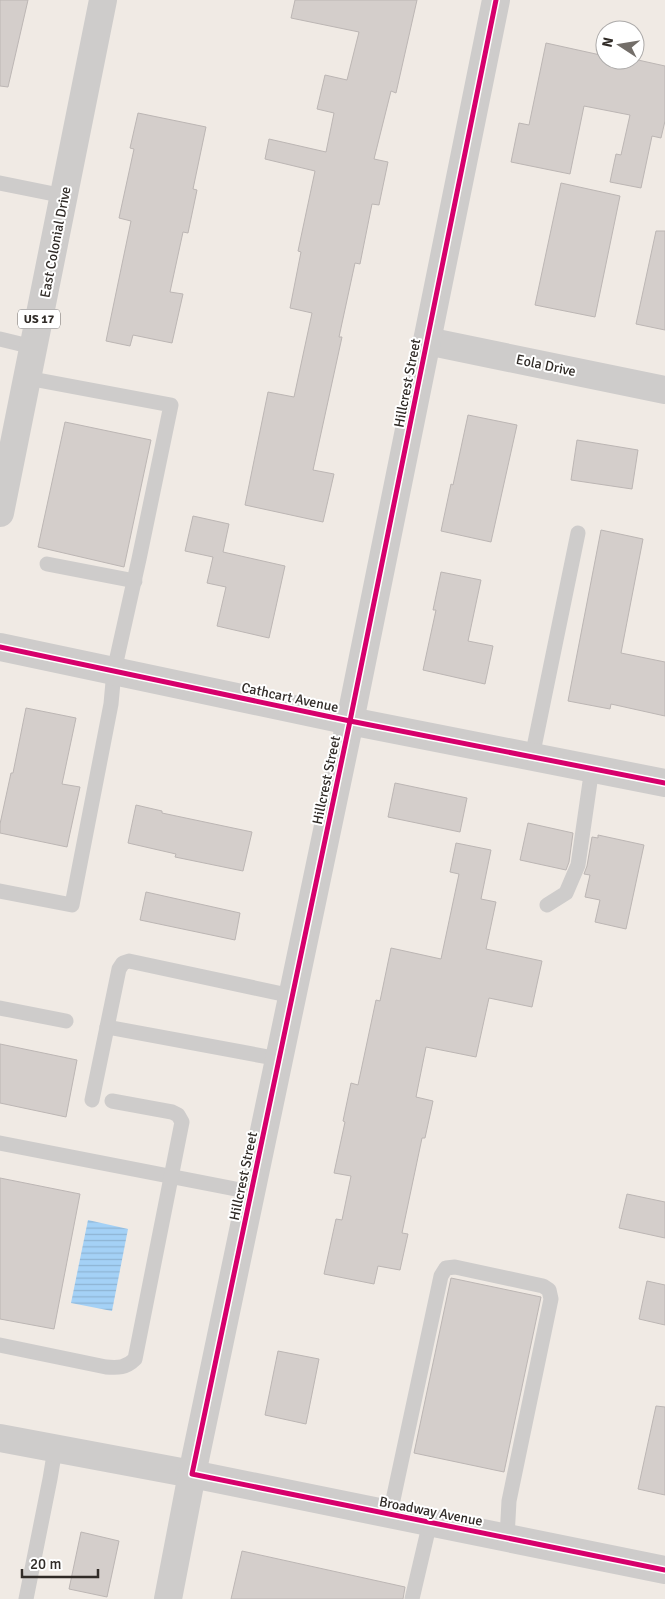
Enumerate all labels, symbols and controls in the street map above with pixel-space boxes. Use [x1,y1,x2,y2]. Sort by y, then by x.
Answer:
north arrow [595,20,645,70]
text: N [598,36,617,49]
street label: East Colonial Drive [36,185,75,299]
road number: US 17 [18,310,60,328]
street label: Hillcrest Street [391,337,424,429]
street label: Eola Drive [514,351,577,380]
street label: Cathcart Avenue [240,679,340,716]
street label: Hillcrest Street [309,734,344,826]
street label: Hillcrest Street [226,1130,261,1222]
street label: Broadway Avenue [378,1493,484,1530]
scale bar [22,1546,99,1578]
text: 20 m [30,1555,61,1573]

